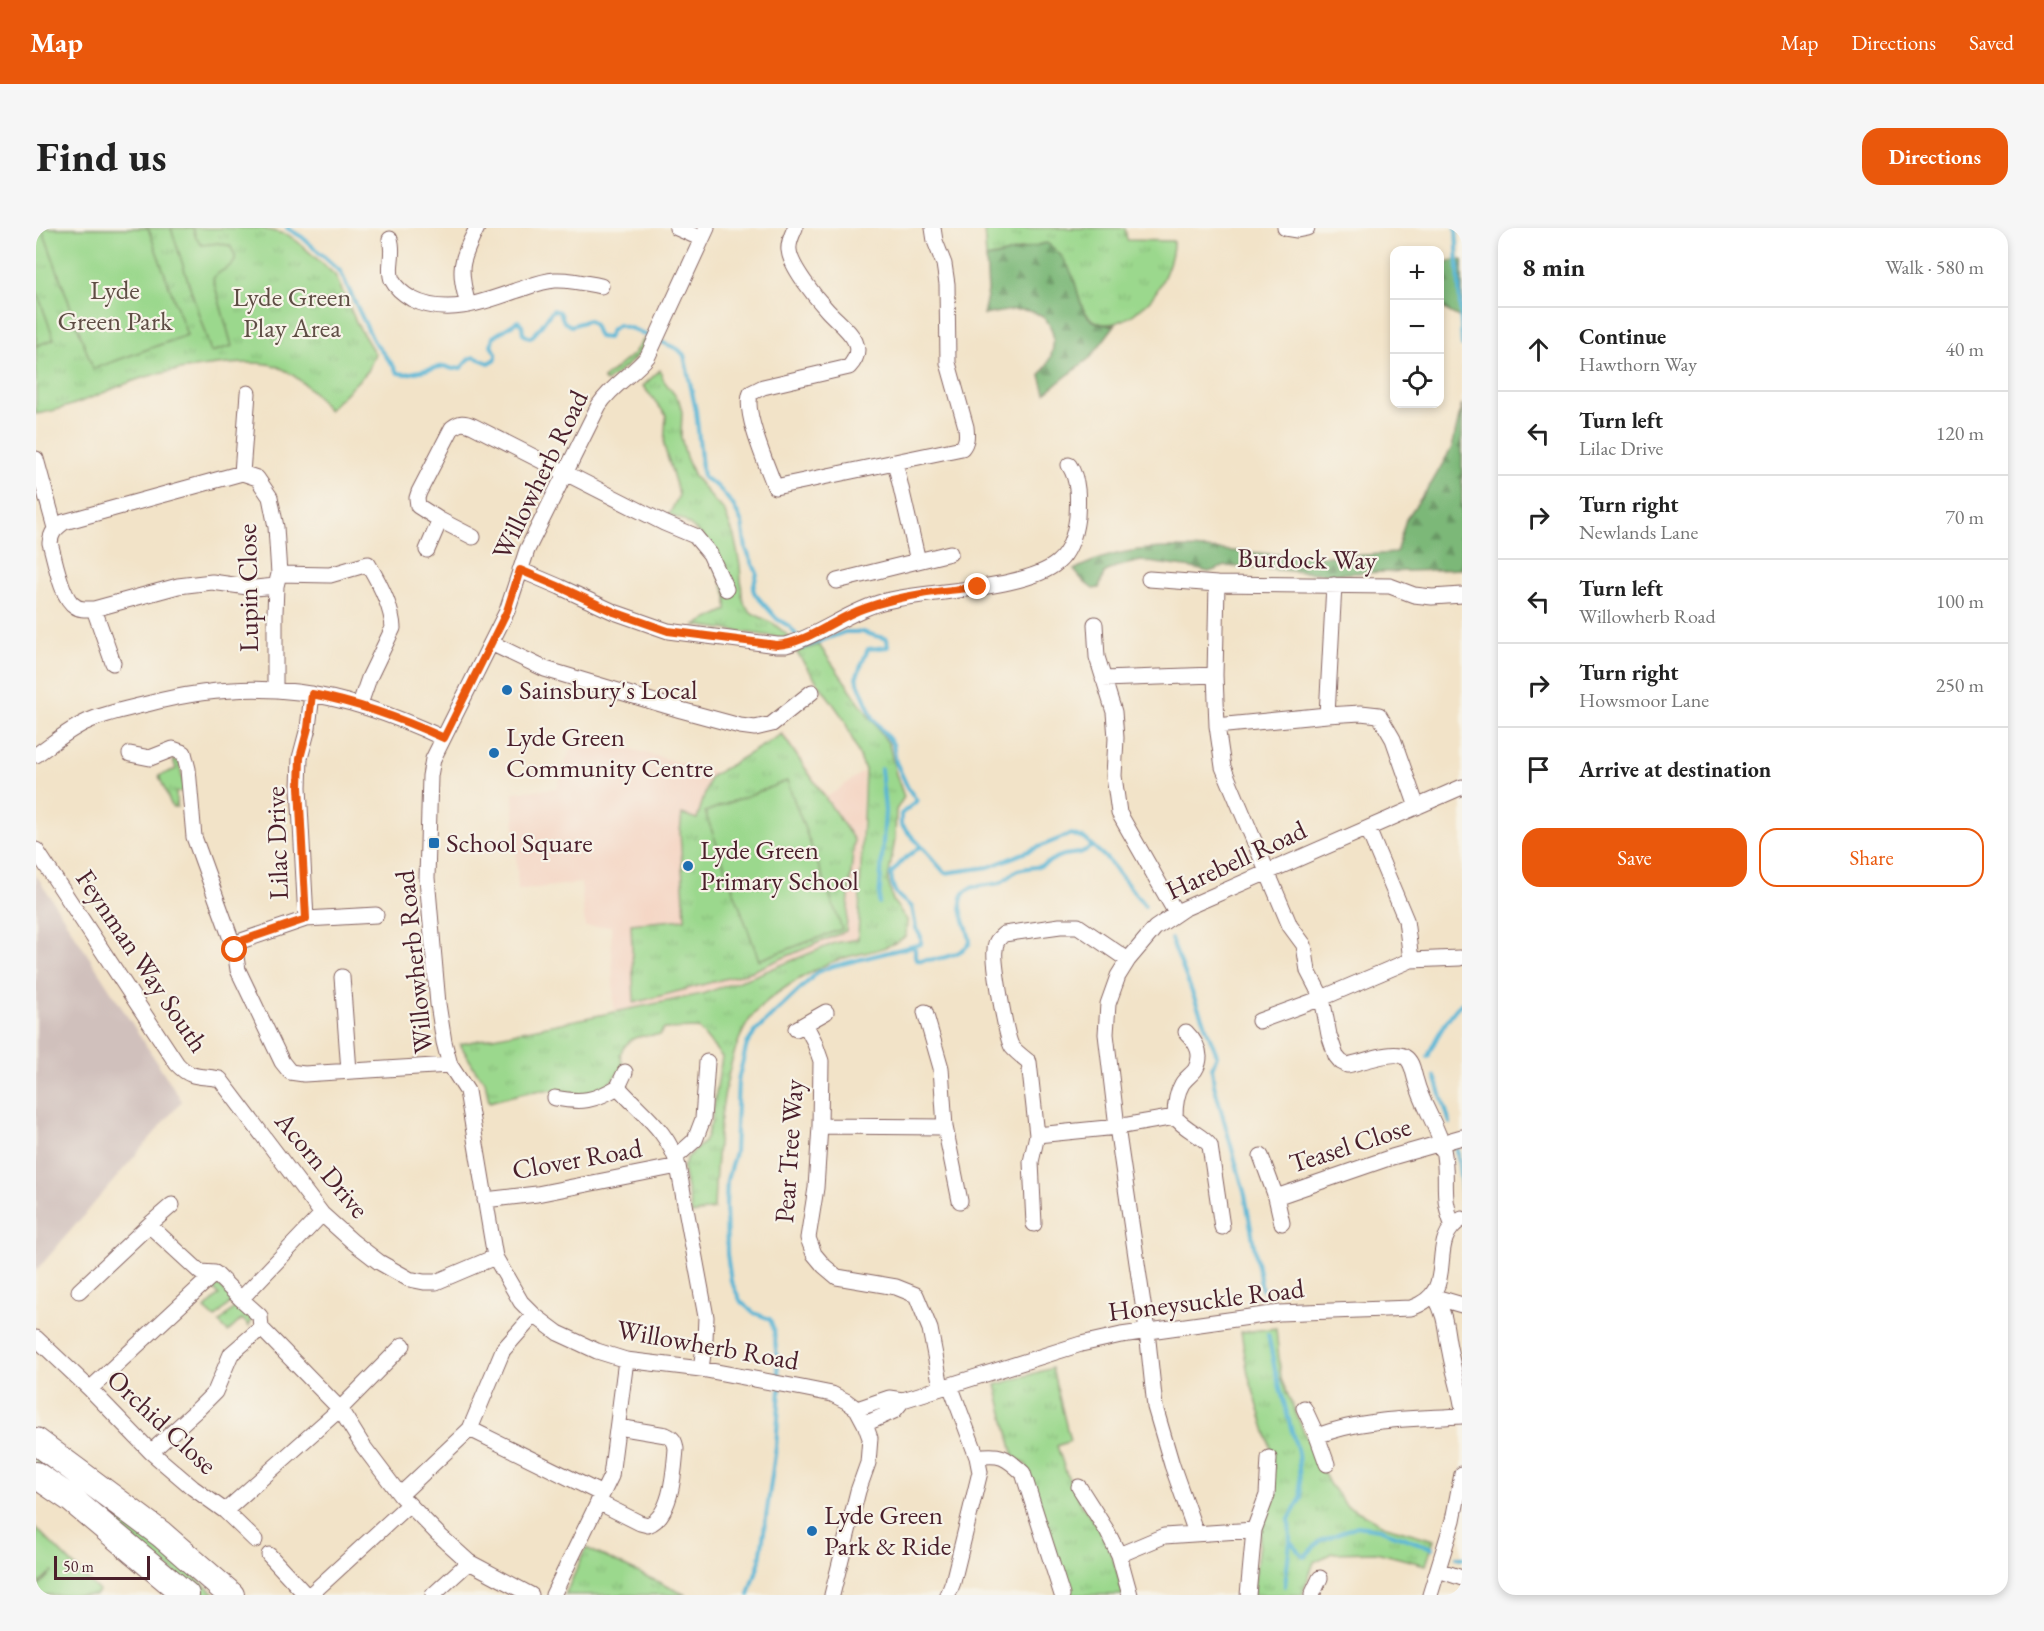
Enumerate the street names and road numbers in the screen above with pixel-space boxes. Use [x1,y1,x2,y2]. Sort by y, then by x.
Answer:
street label: Willowherb Road [483,384,596,565]
street label: Lupin Close [229,523,266,653]
street label: Burdock Way [1237,540,1377,577]
street label: Lilac Drive [257,786,296,900]
street label: Harebell Road [1160,812,1312,907]
street label: Feynman Way South [68,862,217,1059]
street label: Willowherb Road [386,868,441,1056]
street label: Pear Tree Way [766,1078,811,1224]
street label: Acorn Drive [267,1103,377,1225]
street label: Teasel Close [1285,1108,1415,1181]
street label: Clover Road [509,1130,645,1187]
street label: Honeysuckle Road [1106,1270,1306,1329]
street label: Willowherb Road [614,1311,802,1378]
street label: Orchid Close [100,1362,225,1482]

